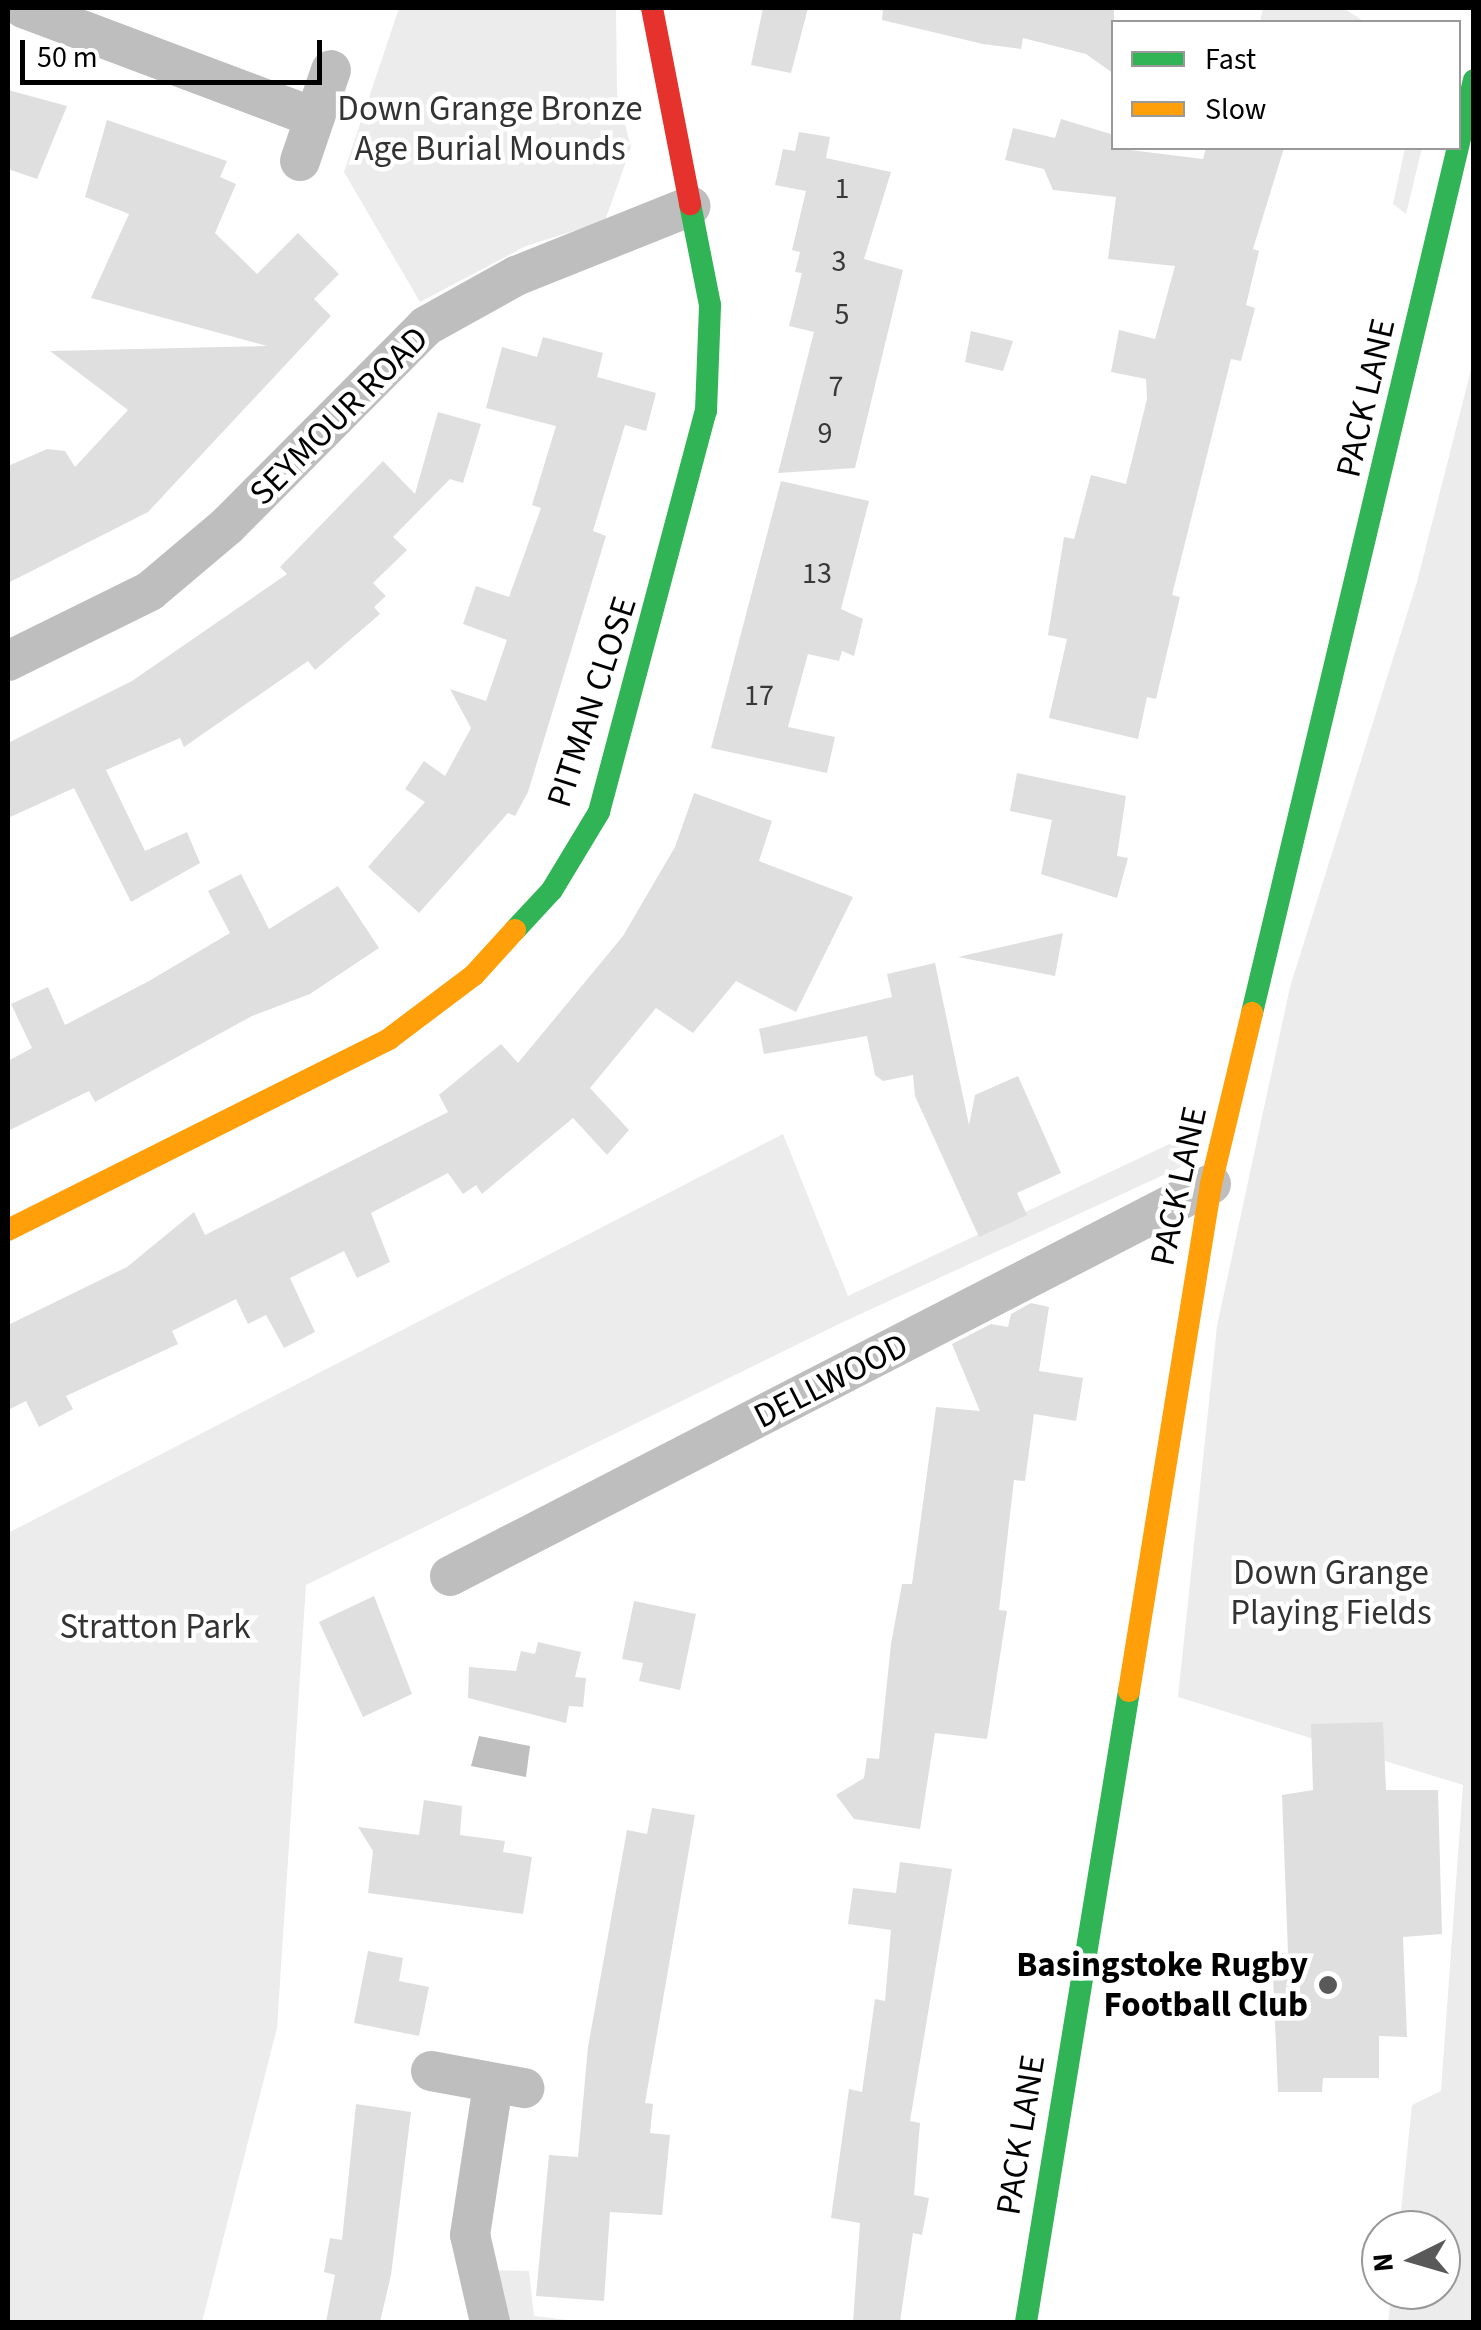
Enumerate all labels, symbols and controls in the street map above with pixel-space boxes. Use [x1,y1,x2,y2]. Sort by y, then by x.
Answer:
scale bar [25,20,328,82]
legend [1111,20,1461,150]
text: 50 m [37,36,98,79]
text: Fast [1205,38,1256,81]
park label: Down Grange Bronze Age Burial Mounds [337,88,643,170]
text: Slow [1205,88,1266,131]
house number: 1 [835,171,849,207]
house number: 3 [832,244,846,280]
house number: 5 [835,297,849,333]
street label: PACK LANE [1327,315,1405,481]
street label: SEYMOUR ROAD [241,318,437,514]
house number: 7 [829,369,843,405]
house number: 9 [818,416,832,452]
house number: 13 [802,556,832,592]
street label: PITMAN CLOSE [538,592,646,812]
house number: 17 [744,678,774,714]
street label: PACK LANE [1142,1103,1216,1269]
street label: DELLWOOD [747,1324,915,1438]
park label: Down Grange Playing Fields [1230,1552,1432,1634]
park label: Stratton Park [59,1606,251,1648]
place label: Basingstoke Rugby Football Club [1016,1944,1308,2026]
marker: Basingstoke Rugby Football Club [1317,1974,1339,1996]
street label: PACK LANE [988,2052,1054,2218]
north arrow [1361,2210,1461,2310]
text: N [1362,2251,1404,2273]

